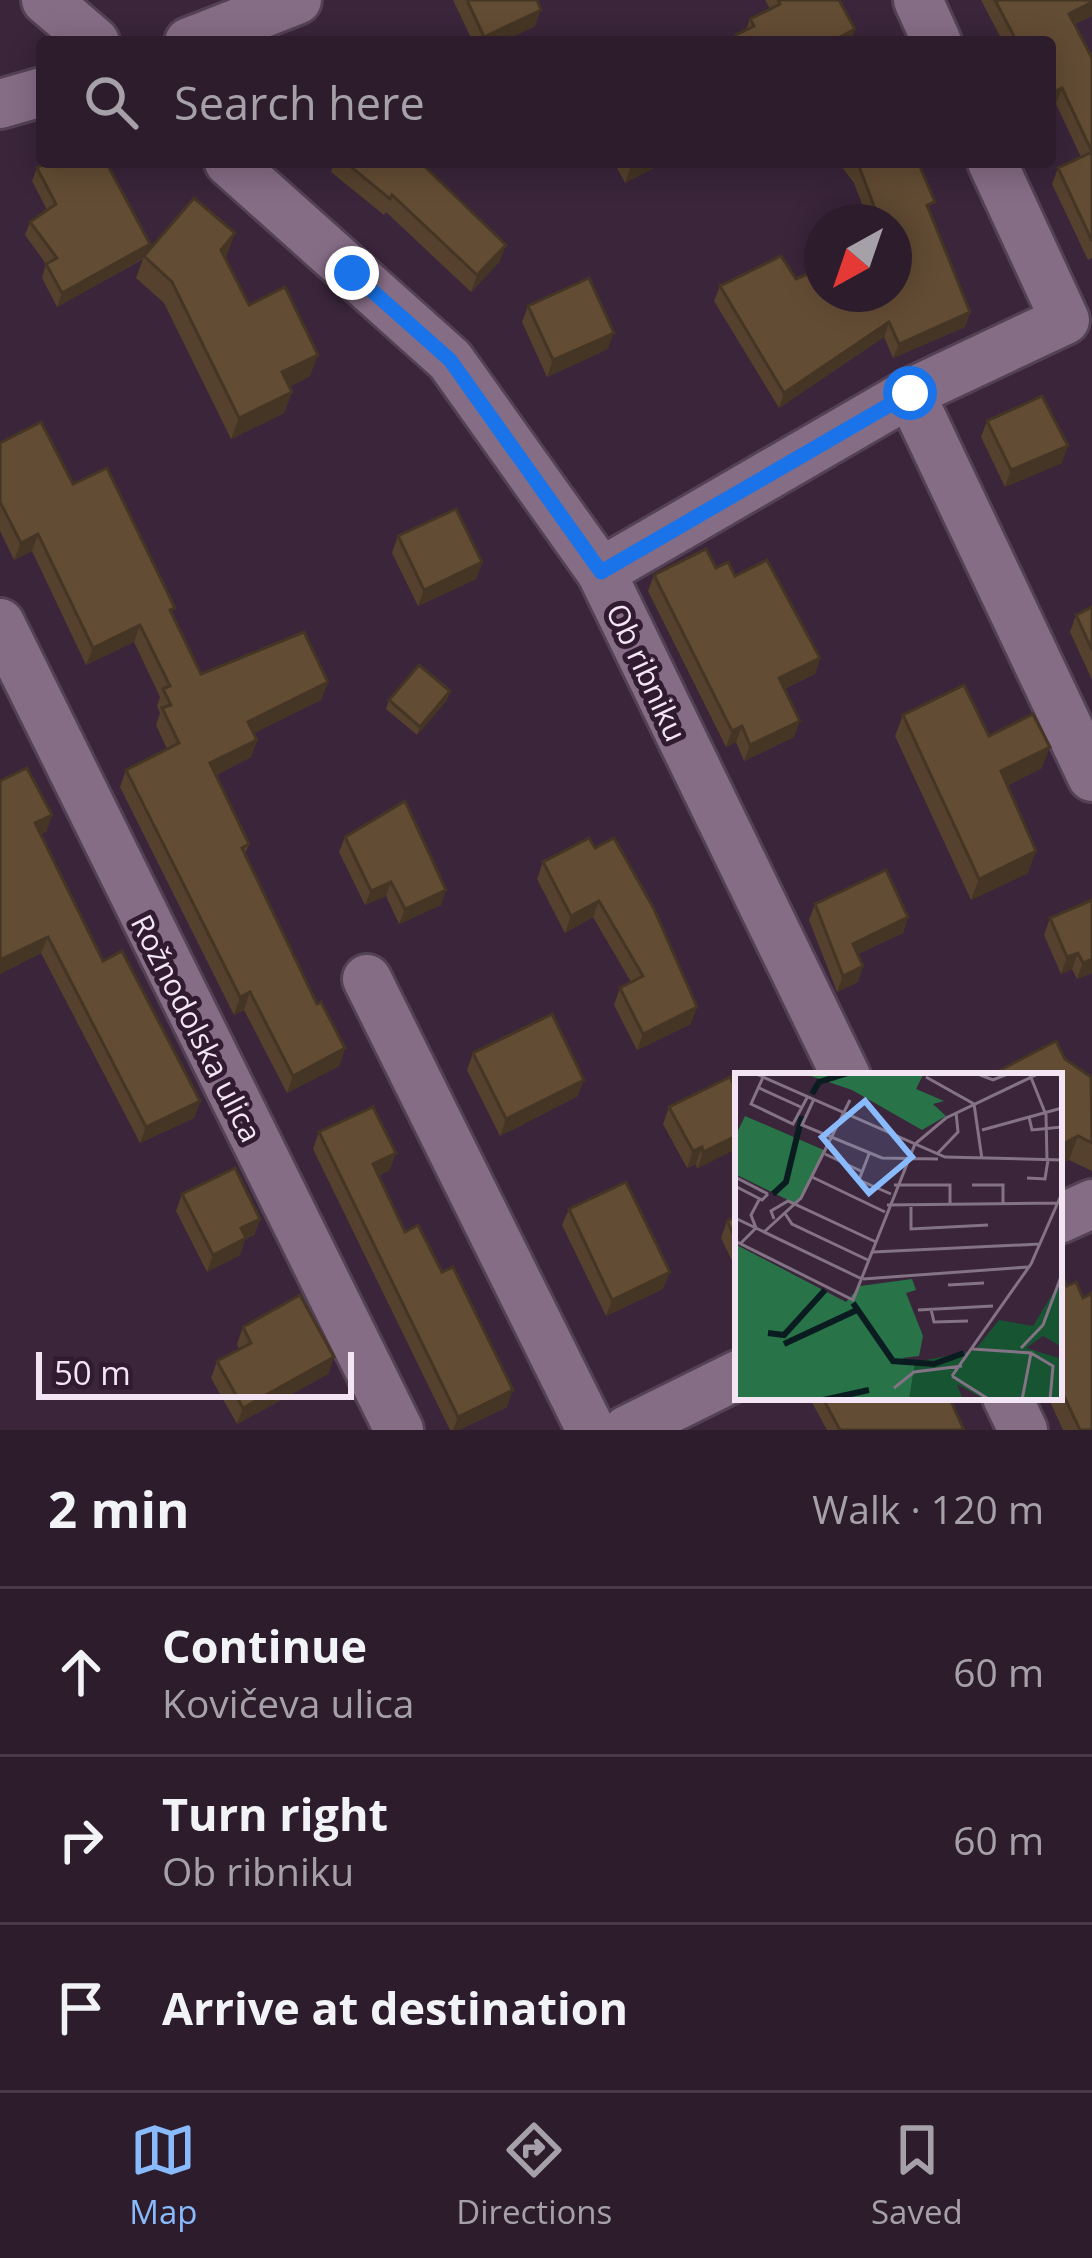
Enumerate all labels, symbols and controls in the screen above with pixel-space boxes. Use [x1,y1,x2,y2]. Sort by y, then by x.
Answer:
search box [36,36,1056,168]
icon: search [78,69,144,135]
text: Search here [174,72,425,133]
north arrow [804,204,912,312]
route end [325,246,379,300]
route start [883,366,937,420]
street label: Ob ribniku [597,596,697,748]
street label: Rožnodolska ulica [122,907,272,1149]
inset map [735,1073,1062,1400]
scale bar [36,1346,354,1399]
text: 50 m [54,1350,131,1395]
text: 2 min [48,1473,190,1543]
text: Walk · 120 m [812,1482,1044,1535]
text: Continue [162,1615,367,1676]
icon: ahead [48,1639,114,1705]
text: 60 m [953,1645,1044,1698]
text: Kovičeva ulica [162,1676,415,1729]
text: Turn right [162,1783,388,1844]
icon: right [48,1807,114,1873]
text: 60 m [953,1813,1044,1866]
text: Ob ribniku [162,1844,354,1897]
icon: arrive [48,1975,114,2041]
text: Arrive at destination [162,1977,628,2038]
tab: Map [129,2117,198,2234]
tab: Directions [456,2117,612,2234]
tab: Saved [871,2117,963,2234]

